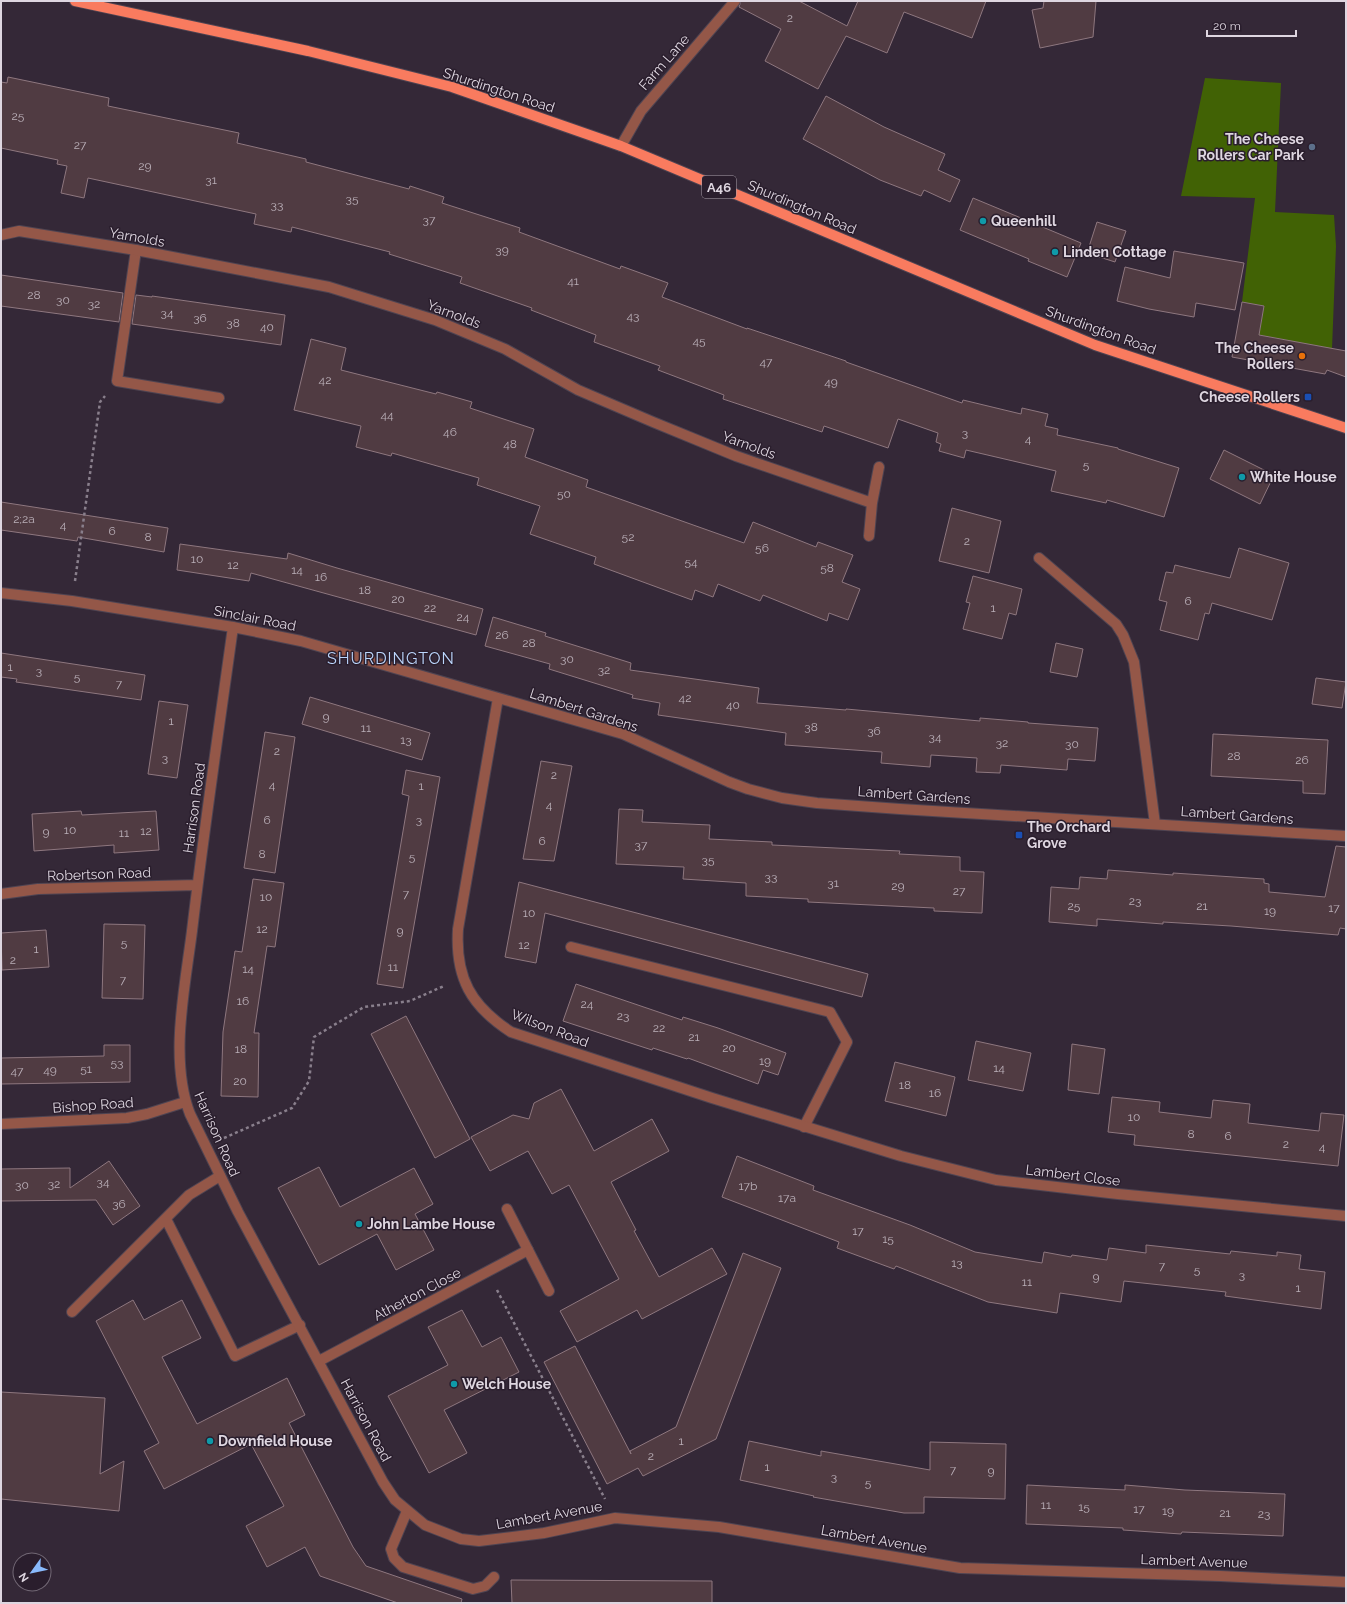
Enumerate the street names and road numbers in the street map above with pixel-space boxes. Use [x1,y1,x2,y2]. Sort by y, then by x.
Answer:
street label: Farm Lane [635,31,693,93]
street label: Shurdington Road [441,64,557,116]
road number: A46 [702,176,736,198]
street label: Shurdington Road [745,177,859,237]
street label: Yarnolds [108,224,166,250]
street label: Yarnolds [425,296,483,332]
street label: Shurdington Road [1044,303,1158,357]
street label: Yarnolds [720,428,778,462]
street label: Sinclair Road [212,602,298,634]
street label: Lambert Gardens [528,685,640,735]
street label: Harrison Road [180,762,208,854]
street label: Lambert Gardens [857,783,971,807]
street label: Lambert Gardens [1180,803,1294,827]
street label: Robertson Road [47,864,151,884]
street label: Wilson Road [509,1006,591,1050]
street label: Harrison Road [191,1089,243,1179]
street label: Bishop Road [52,1094,134,1116]
street label: Lambert Close [1025,1161,1121,1189]
street label: Atherton Close [371,1264,463,1324]
street label: Harrison Road [338,1376,394,1464]
street label: Lambert Avenue [495,1498,603,1532]
street label: Lambert Avenue [820,1522,928,1556]
street label: Lambert Avenue [1140,1551,1248,1571]

